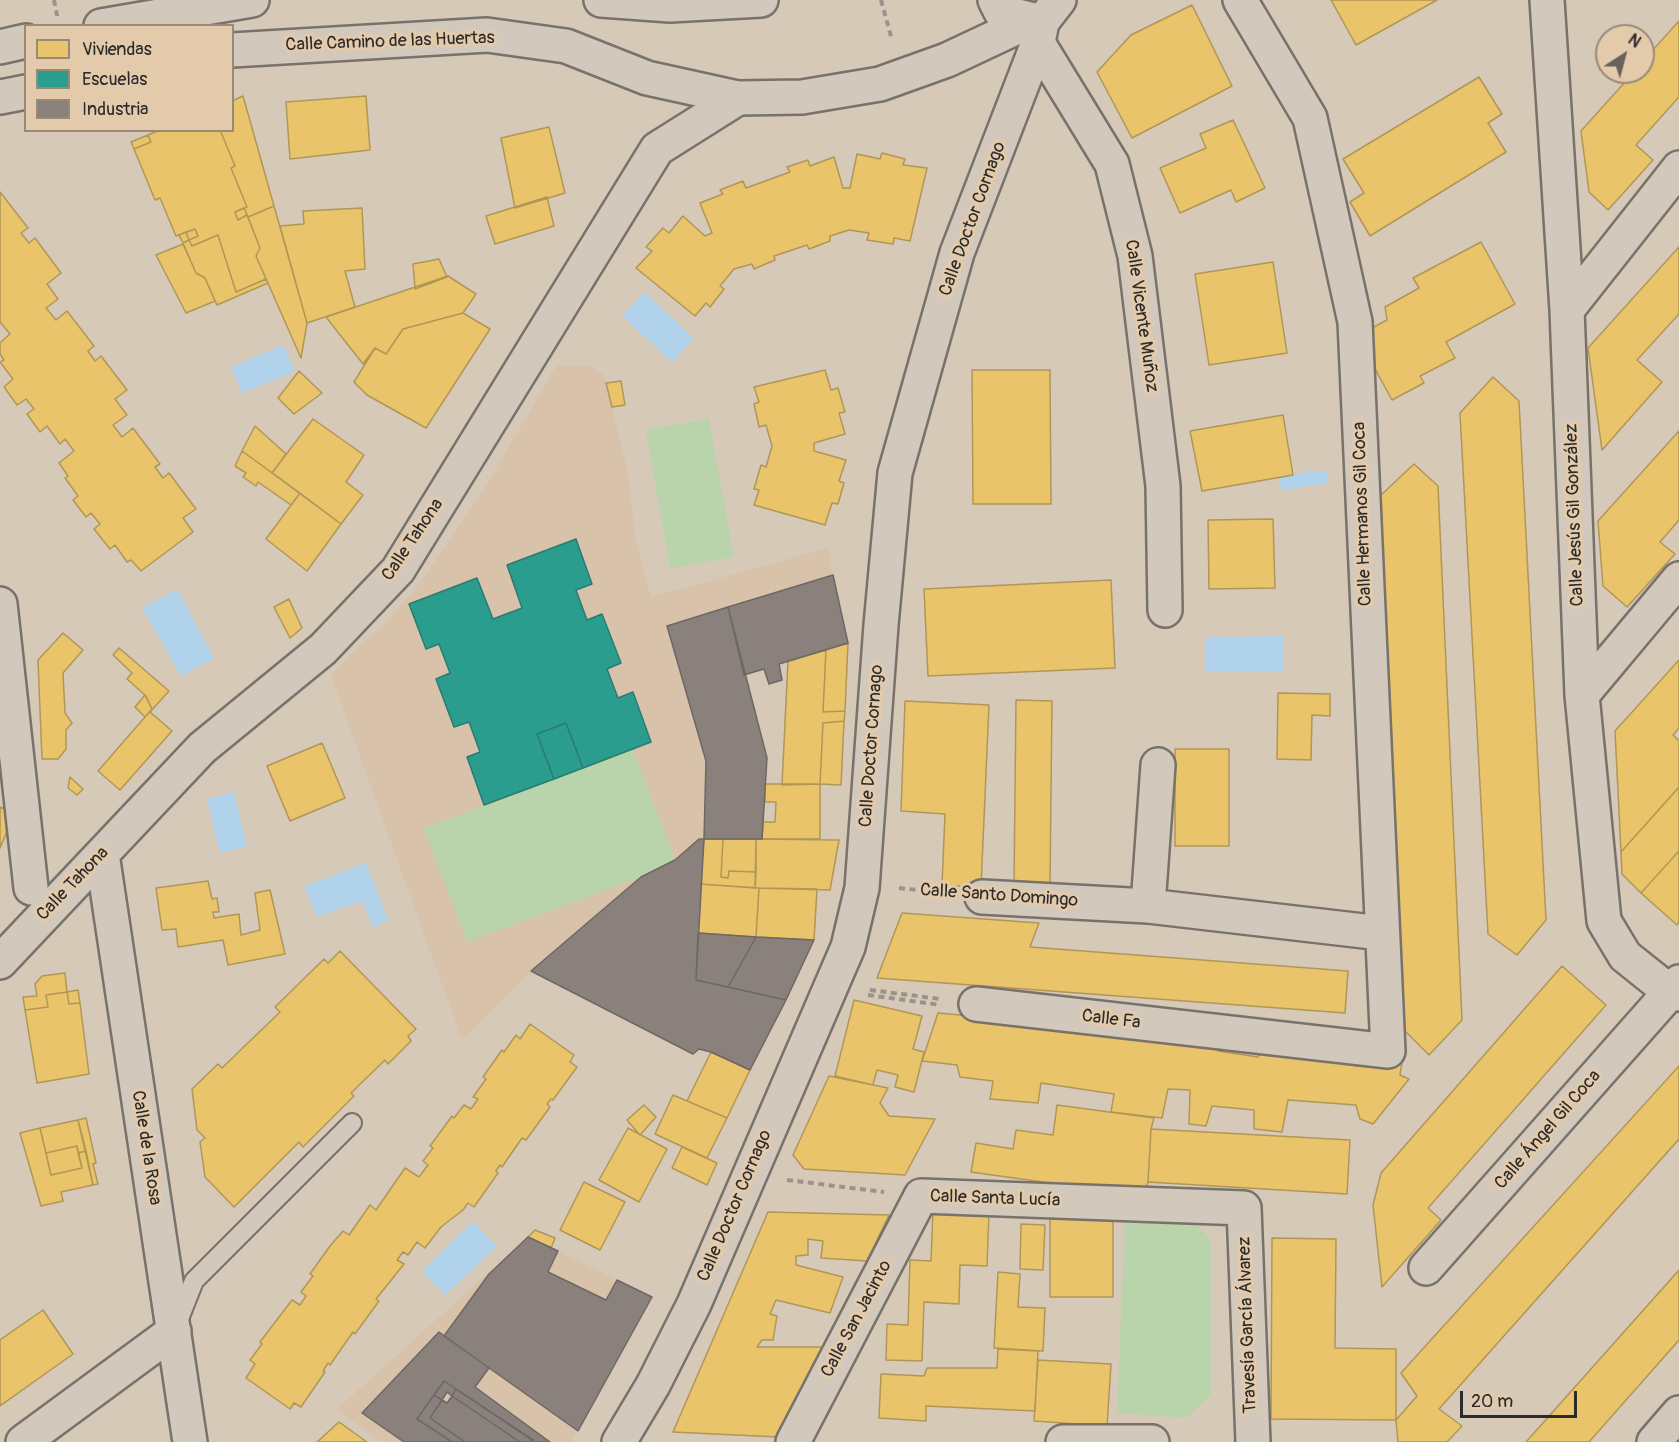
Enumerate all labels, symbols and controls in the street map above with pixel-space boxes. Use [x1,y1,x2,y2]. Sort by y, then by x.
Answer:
legend [24,24,234,132]
north arrow [1595,24,1655,84]
street label: Calle Camino de las Huertas [285,28,495,56]
text: N [1624,30,1645,52]
text: Viviendas [82,38,152,61]
text: Escuelas [82,68,147,91]
text: Industria [82,98,148,121]
street label: Calle Doctor Cornago [935,139,1011,299]
street label: Calle Vicente Muñoz [1120,238,1162,394]
street label: Calle Hermanos Gil Coca [1349,421,1377,607]
street label: Calle Jesús Gil González [1561,423,1589,607]
street label: Calle Tahona [378,495,448,585]
street label: Calle Doctor Cornago [856,664,888,828]
street label: Calle Tahona [32,842,114,926]
street label: Calle Santo Domingo [919,880,1079,912]
street label: Calle Fa [1080,1006,1142,1034]
street label: Calle Ángel Gil Coca [1490,1066,1606,1194]
street label: Calle de la Rosa [126,1089,166,1207]
street label: Calle Doctor Cornago [693,1127,777,1285]
street label: Calle Santa Lucía [929,1186,1061,1212]
street label: Travesía García Álvarez [1234,1236,1262,1414]
street label: Calle San Jacinto [817,1257,897,1381]
scale bar [1463,1379,1580,1417]
text: 20 m [1471,1390,1513,1413]

